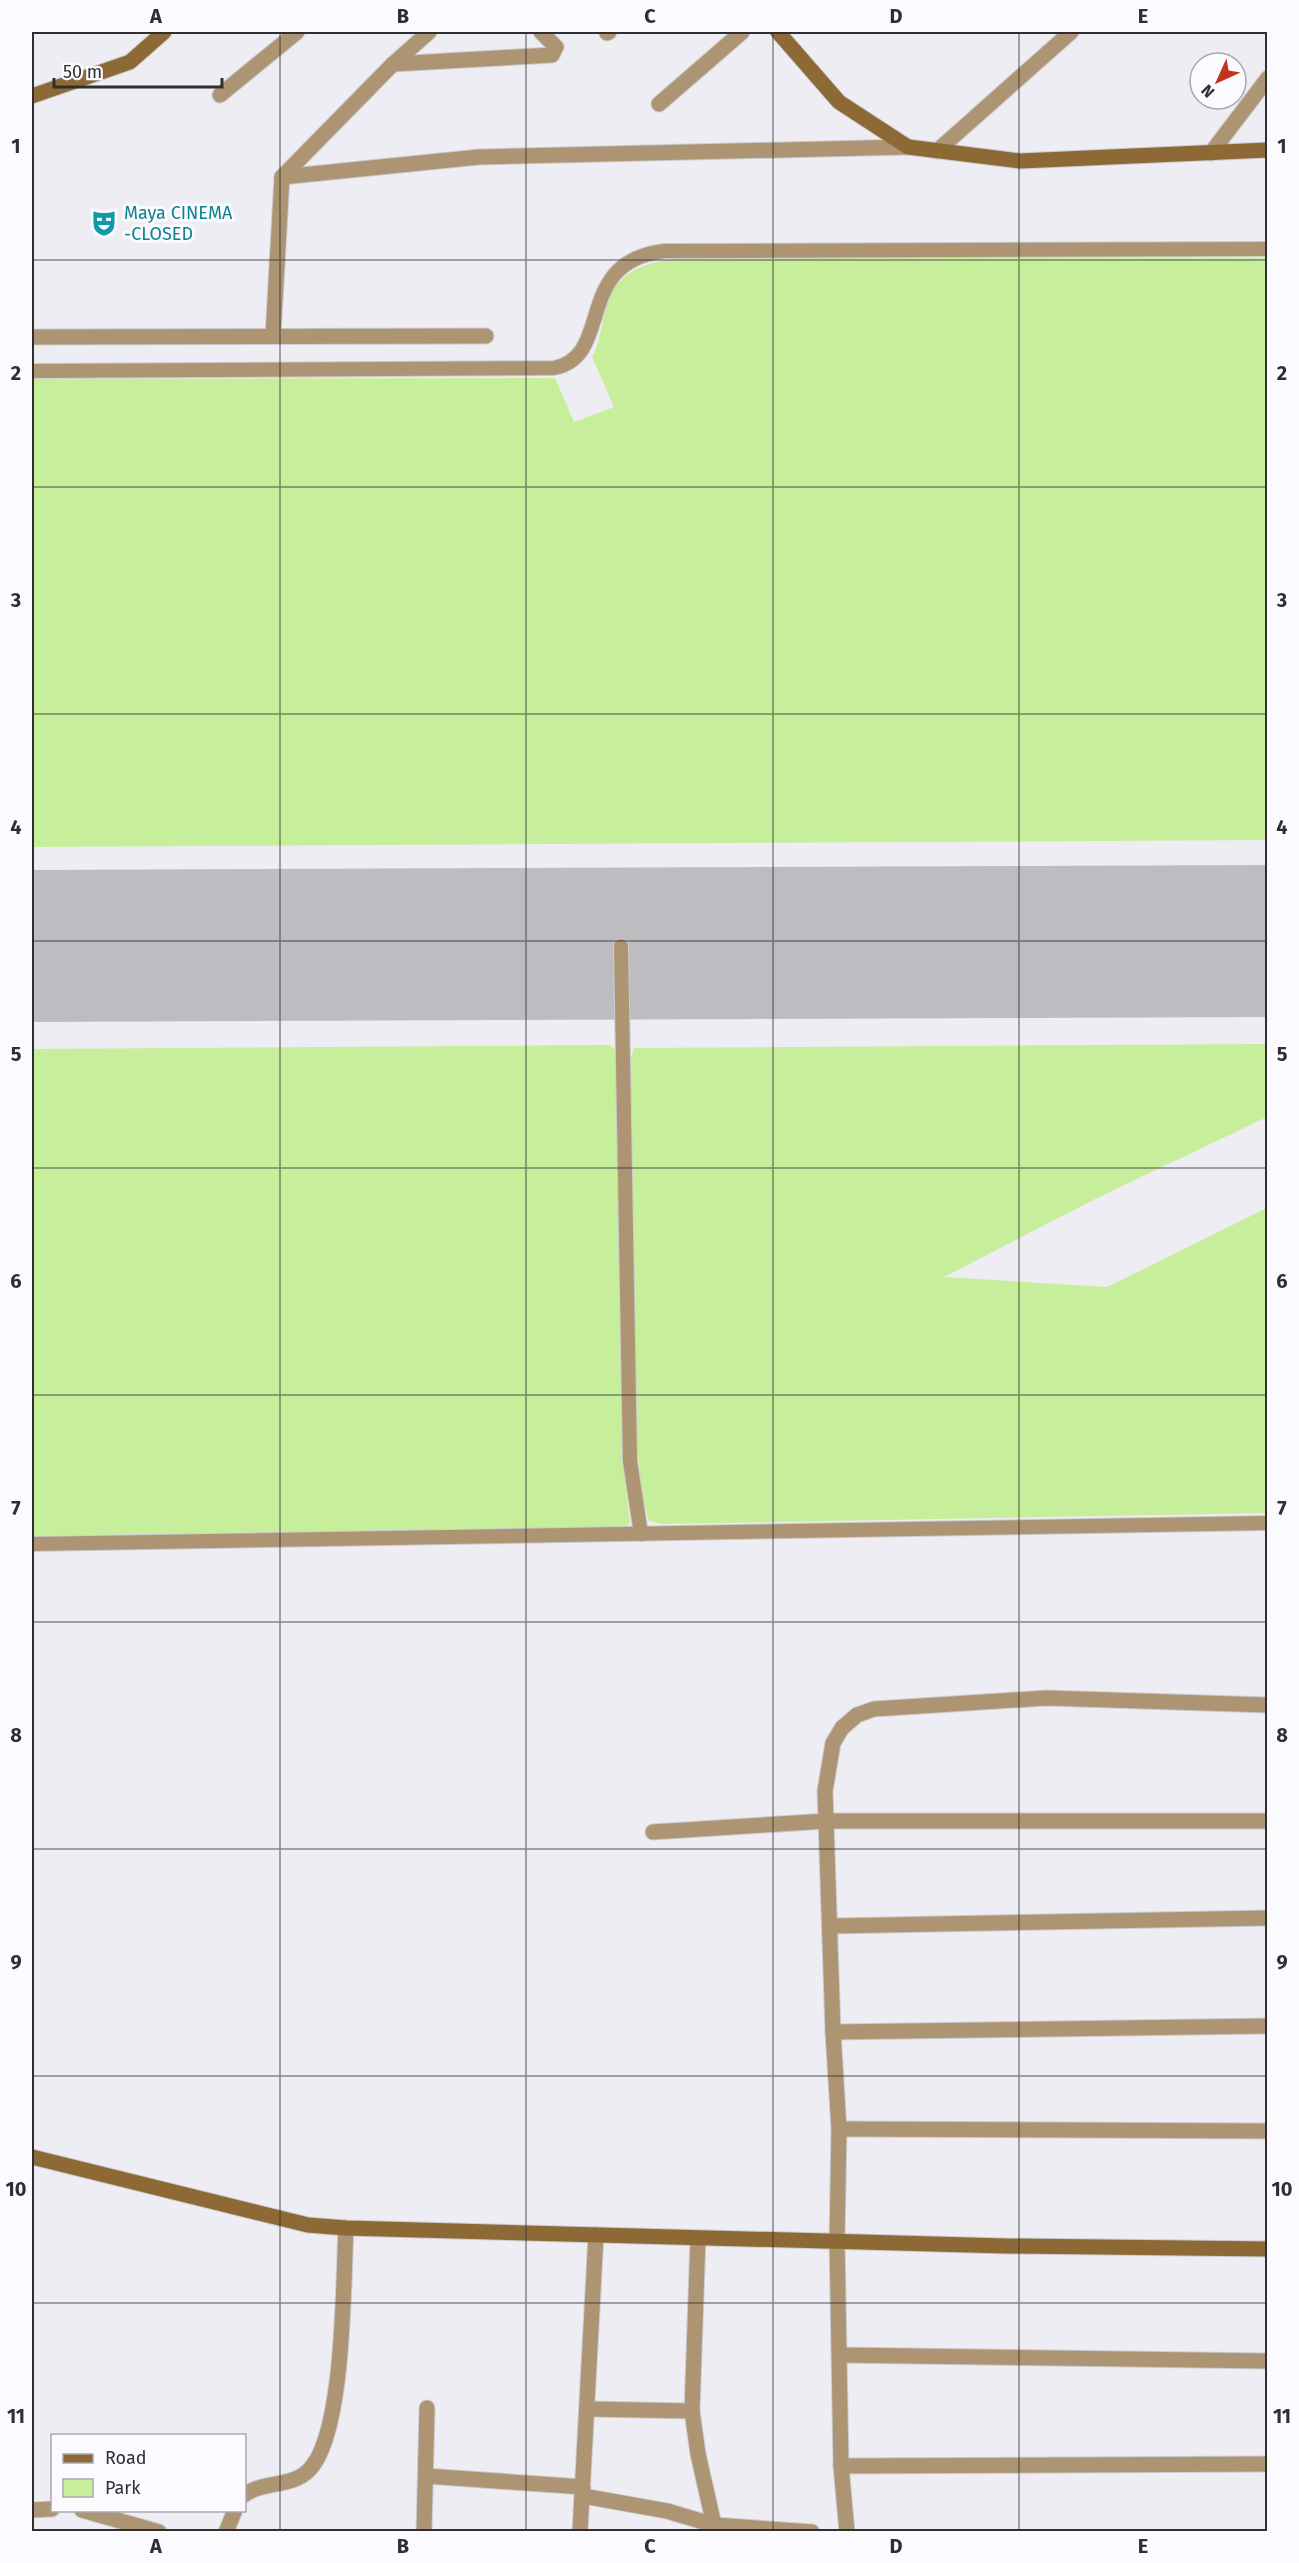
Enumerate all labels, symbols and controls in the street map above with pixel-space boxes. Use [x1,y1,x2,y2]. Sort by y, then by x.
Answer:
text: A [149,4,163,28]
text: B [397,4,409,28]
text: C [644,4,656,28]
text: D [889,4,903,28]
text: E [1138,4,1148,28]
scale bar [54,51,222,89]
north arrow [1188,51,1248,111]
text: 50 m [63,61,102,83]
text: N [1197,81,1218,102]
text: 1 [11,134,21,158]
text: 1 [1277,134,1287,158]
place label: Maya CINEMA -CLOSED [124,202,233,245]
theatre icon: Maya CINEMA -CLOSED [89,208,119,238]
text: 2 [11,361,21,385]
text: 2 [1277,361,1287,385]
text: 3 [10,588,21,612]
text: 3 [1276,588,1287,612]
text: 4 [10,815,22,839]
text: 4 [1276,815,1288,839]
text: 5 [11,1042,22,1066]
text: 5 [1277,1042,1288,1066]
text: 6 [10,1269,22,1293]
text: 6 [1276,1269,1288,1293]
text: 7 [11,1496,21,1520]
text: 7 [1277,1496,1287,1520]
text: 8 [10,1723,22,1747]
text: 8 [1276,1723,1288,1747]
text: 9 [10,1950,22,1974]
text: 9 [1276,1950,1288,1974]
text: 10 [6,2177,26,2201]
text: 10 [1272,2177,1292,2201]
text: 11 [7,2404,25,2428]
text: 11 [1273,2404,1291,2428]
legend [51,2434,246,2512]
text: Road [105,2447,147,2469]
text: Park [105,2477,141,2499]
text: A [149,2534,163,2558]
text: B [397,2534,409,2558]
text: C [644,2534,656,2558]
text: D [889,2534,903,2558]
text: E [1138,2534,1148,2558]

